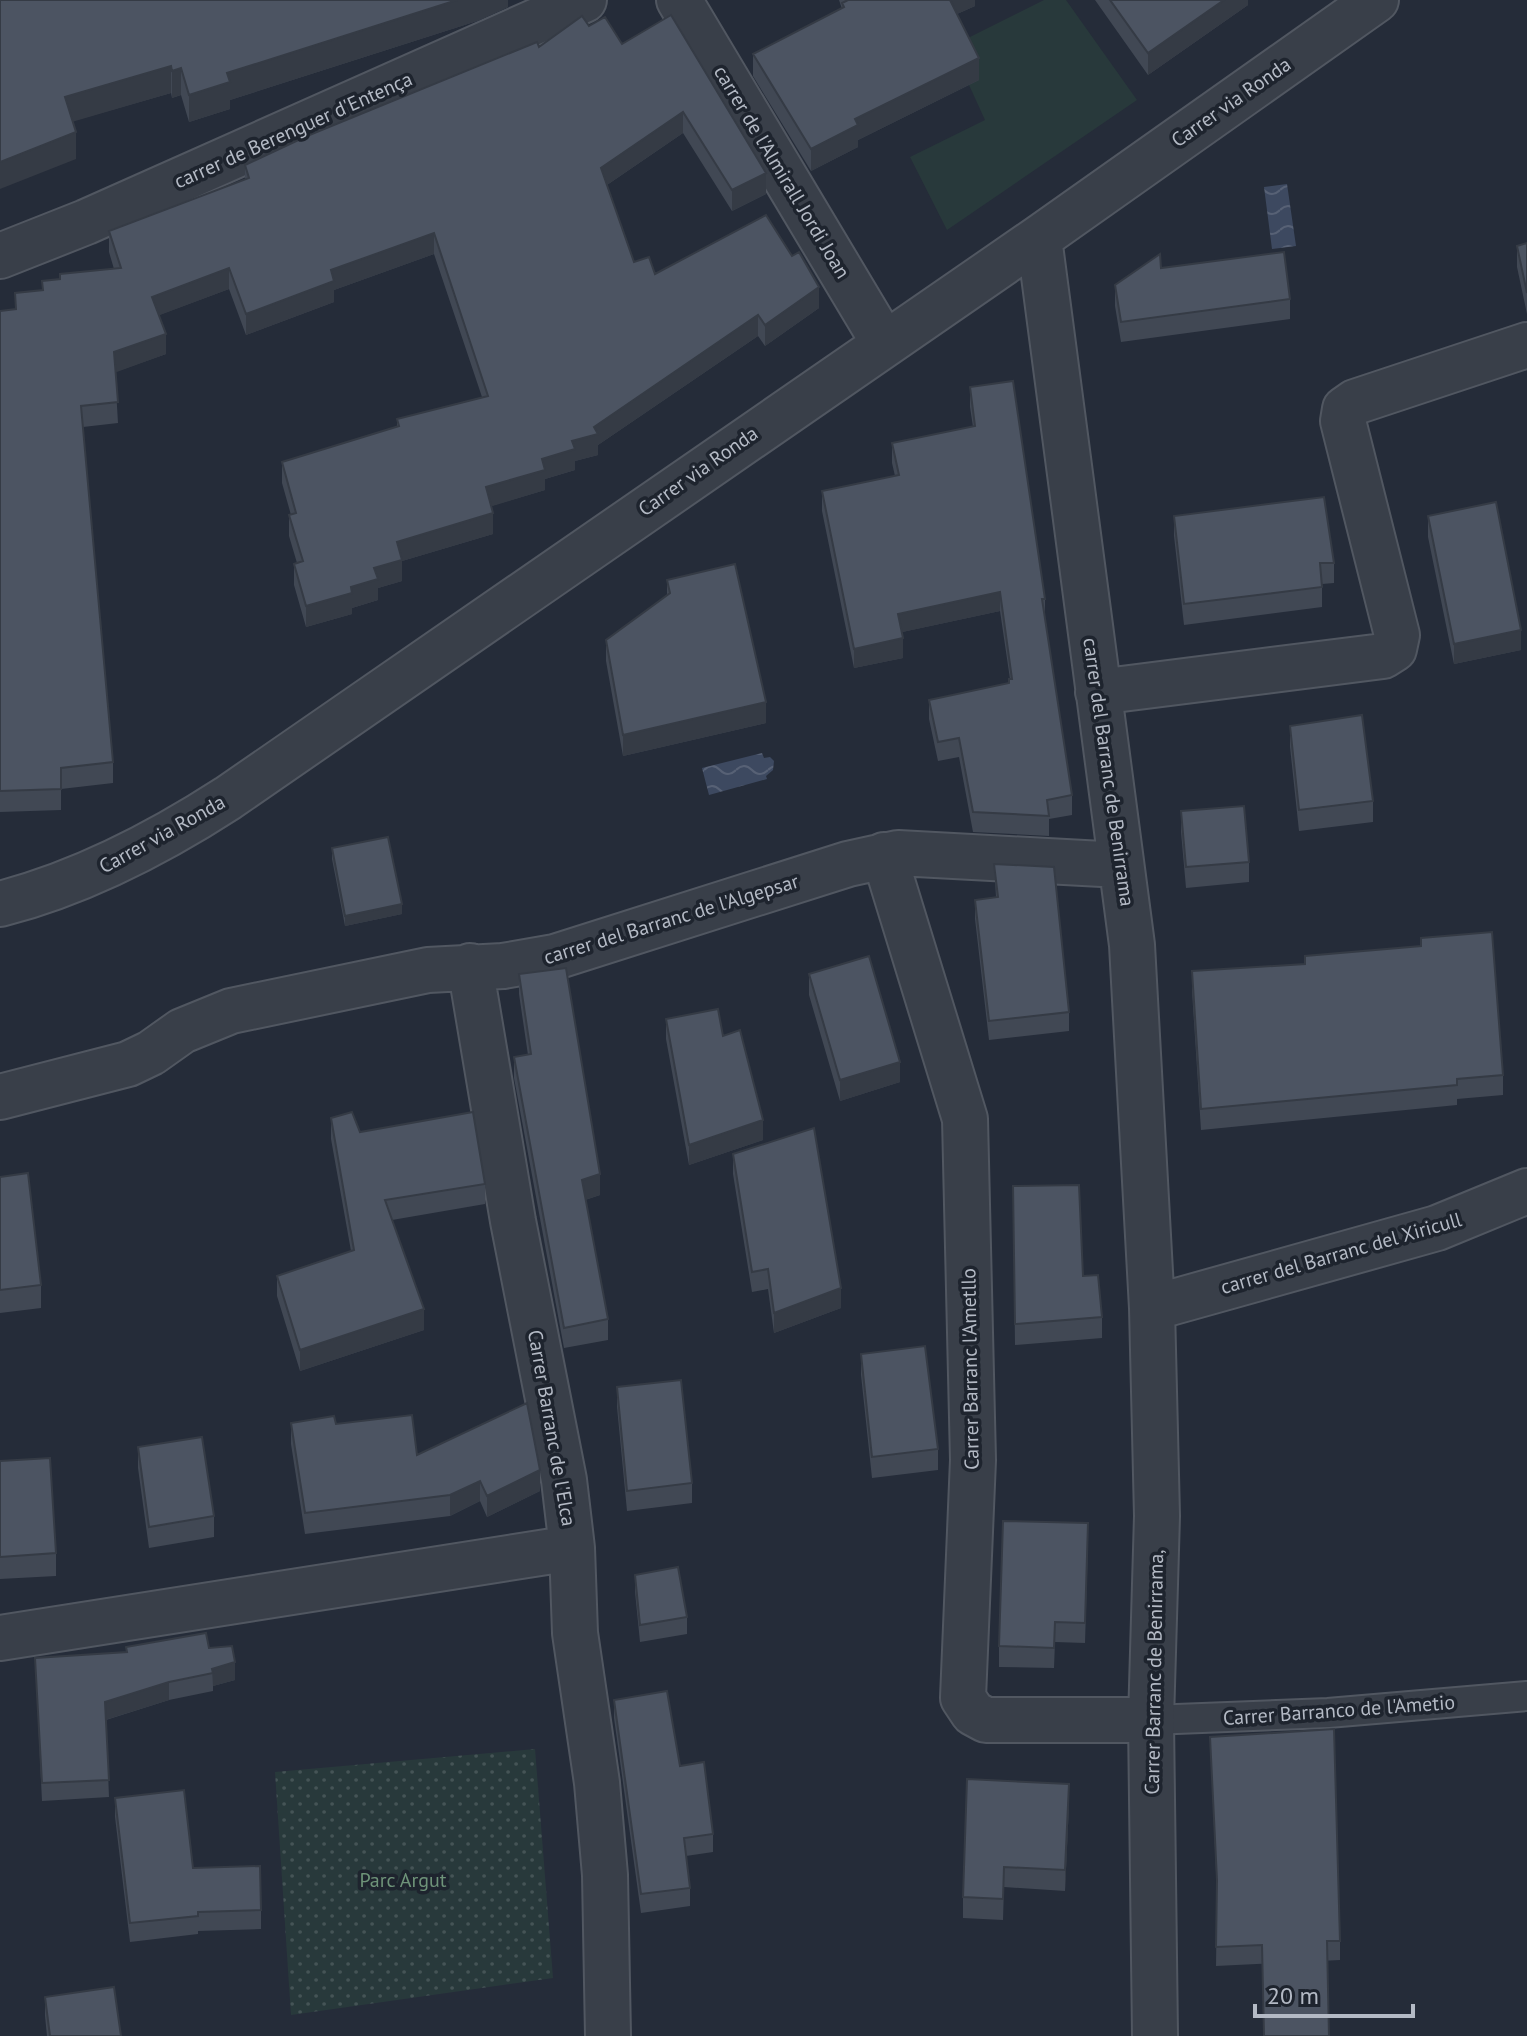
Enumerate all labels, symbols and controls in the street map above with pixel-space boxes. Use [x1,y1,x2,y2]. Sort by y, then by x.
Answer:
street label: Carrer via Ronda [1166,51,1296,153]
street label: carrer de l'Almirall Jordi Joan [708,61,856,283]
street label: carrer de Berenguer d'Entença [170,66,416,194]
street label: Carrer via Ronda [633,420,763,522]
street label: carrer del Barranc de Benirrama [1077,636,1141,908]
street label: Carrer via Ronda [94,789,230,879]
street label: carrer del Barranc de l'Algepsar [540,868,802,970]
street label: carrer del Barranc del Xiricull [1217,1206,1465,1300]
street label: Carrer Barranc l'Ametllo [955,1268,985,1470]
street label: Carrer Barranc de l'Elca [522,1328,582,1528]
street label: Carrer Barranc de Benirrama, [1139,1549,1169,1795]
street label: Carrer Barranco de l'Ametio [1222,1689,1456,1731]
park label: Parc Argut [359,1867,447,1893]
scale bar [1255,1968,1413,2018]
text: 20 m [1267,1980,1319,2011]

